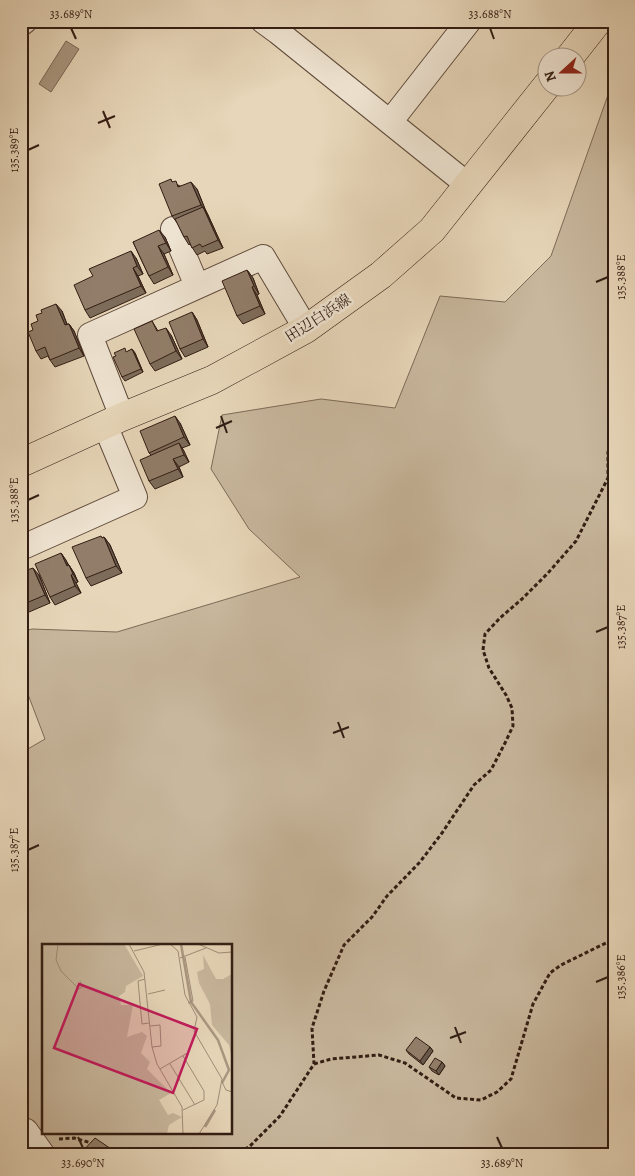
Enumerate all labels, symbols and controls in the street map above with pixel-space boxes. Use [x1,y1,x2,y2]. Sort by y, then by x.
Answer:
text: 33.689°N [50,6,93,22]
text: 33.688°N [468,6,512,22]
north arrow [538,48,588,98]
text: N [540,68,561,85]
text: 135.389°E [6,128,22,172]
text: 135.388°E [613,254,629,300]
street label: 田辺白浜線 [281,289,355,347]
text: 135.388°E [6,477,22,523]
text: 135.387°E [613,605,629,649]
text: 135.387°E [6,828,22,872]
inset map [42,944,232,1134]
text: 135.386°E [613,955,629,1000]
text: 33.690°N [61,1155,105,1171]
text: 33.689°N [481,1155,524,1171]

